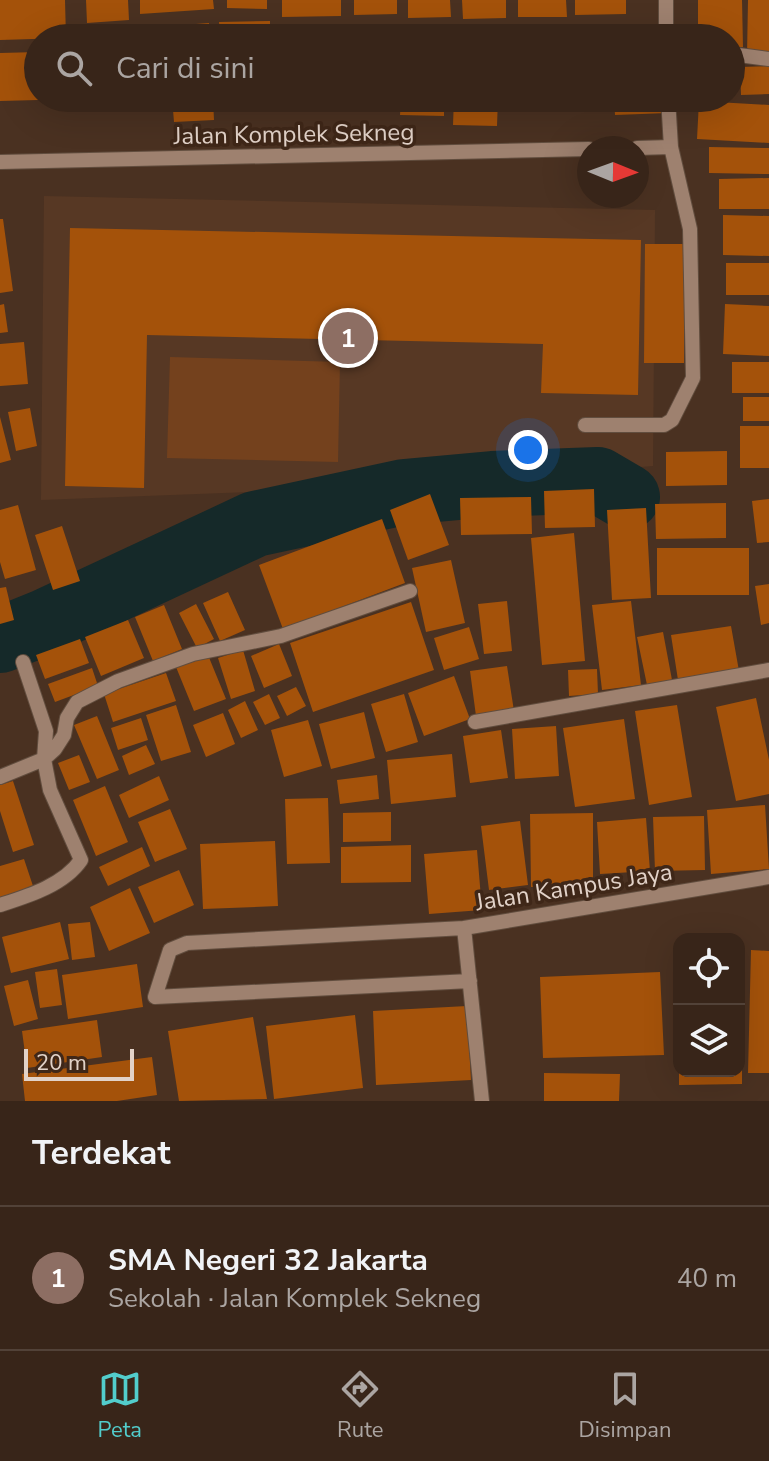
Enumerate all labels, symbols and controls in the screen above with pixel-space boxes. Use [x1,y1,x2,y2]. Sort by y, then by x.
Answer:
search box [24,24,745,112]
icon: search [52,46,96,90]
text: Cari di sini [116,48,255,89]
street label: Jalan Komplek Sekneg [172,116,415,152]
north arrow [577,136,649,208]
pin: 1 [322,308,374,368]
your location [508,430,548,470]
street label: Jalan Kampus Jaya [472,856,675,919]
map controls [673,933,745,1077]
button: locate [673,933,745,1005]
button: layers [673,1005,745,1077]
scale bar [24,1045,134,1081]
text: 20 m [36,1048,87,1078]
text: Terdekat [32,1130,170,1176]
text: SMA Negeri 32 Jakarta [108,1240,428,1281]
text: 1 [50,1261,66,1296]
text: 40 m [677,1261,737,1296]
text: Sekolah · Jalan Komplek Sekneg [108,1281,481,1316]
tab: Peta [98,1367,142,1445]
tab: Rute [337,1367,383,1445]
tab: Disimpan [579,1367,671,1445]

